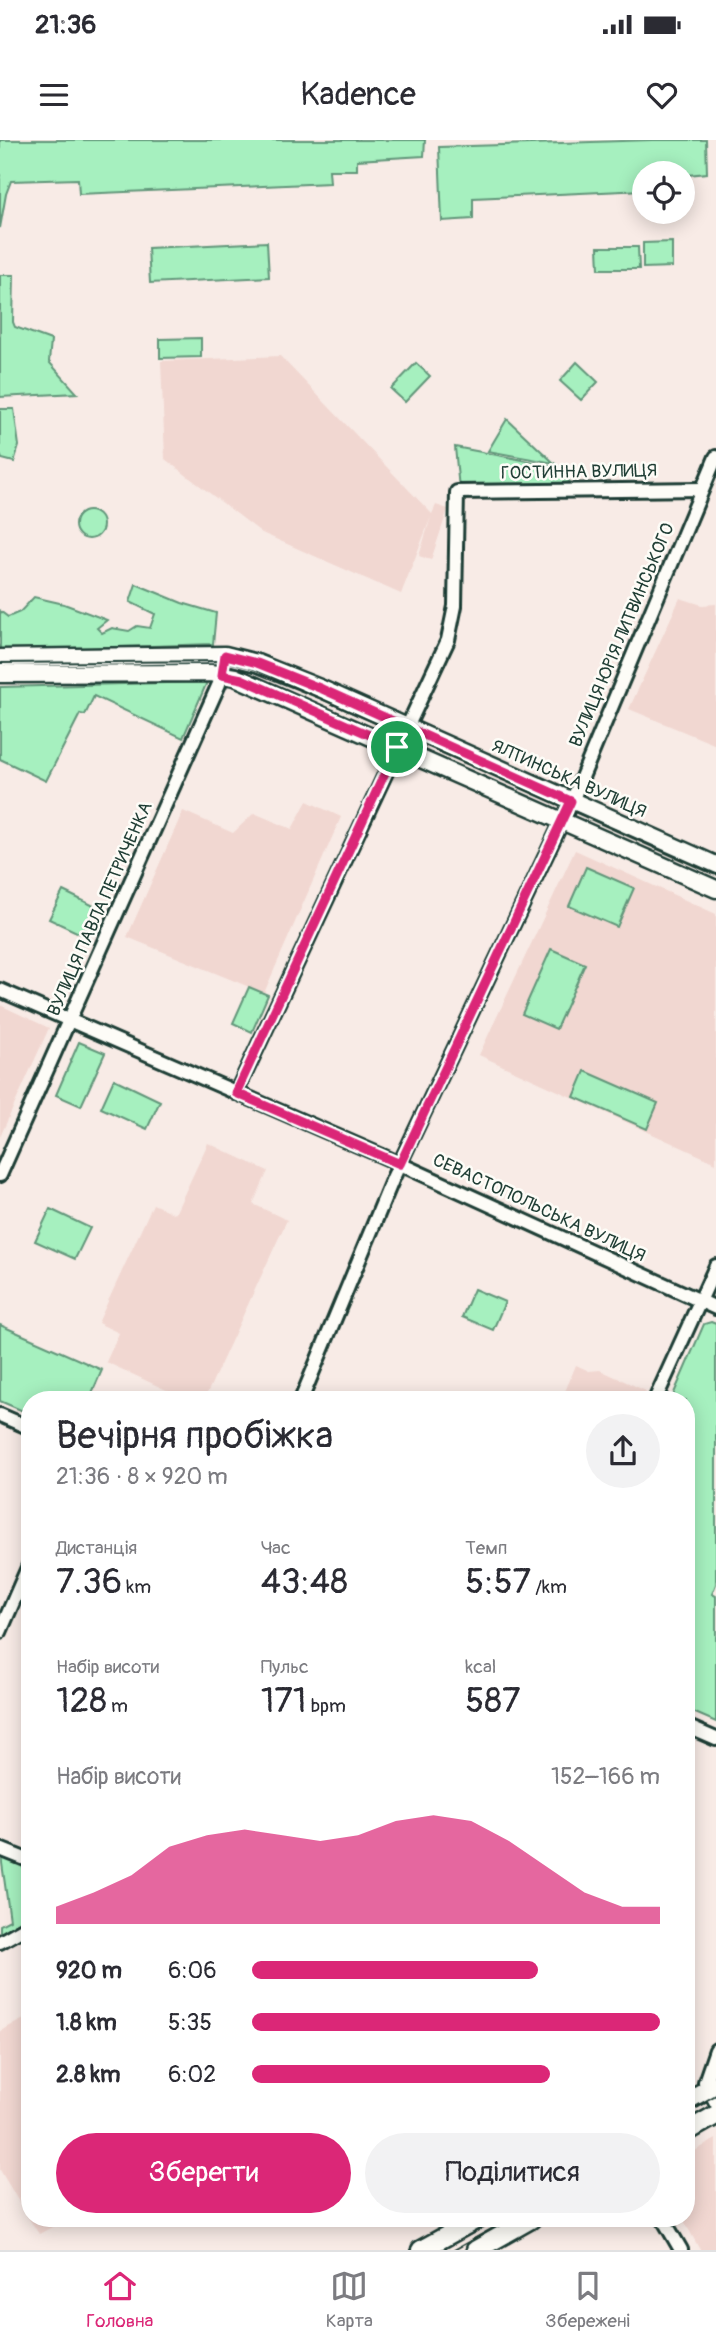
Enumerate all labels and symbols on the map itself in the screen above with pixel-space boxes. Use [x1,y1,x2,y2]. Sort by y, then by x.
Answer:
street label: ГОСТИННА ВУЛИЦЯ [501,459,657,485]
street label: ВУЛИЦЯ ЮРІЯ ЛИТВИНСЬКОГО [564,519,680,751]
pin [367,717,427,777]
street label: ЯЛТИНСЬКА ВУЛИЦЯ [488,735,650,823]
street label: ВУЛИЦЯ ПАВЛА ПЕТРИЧЕНКА [42,798,158,1020]
street label: СЕВАСТОПОЛЬСЬКА ВУЛИЦЯ [429,1148,649,1268]

